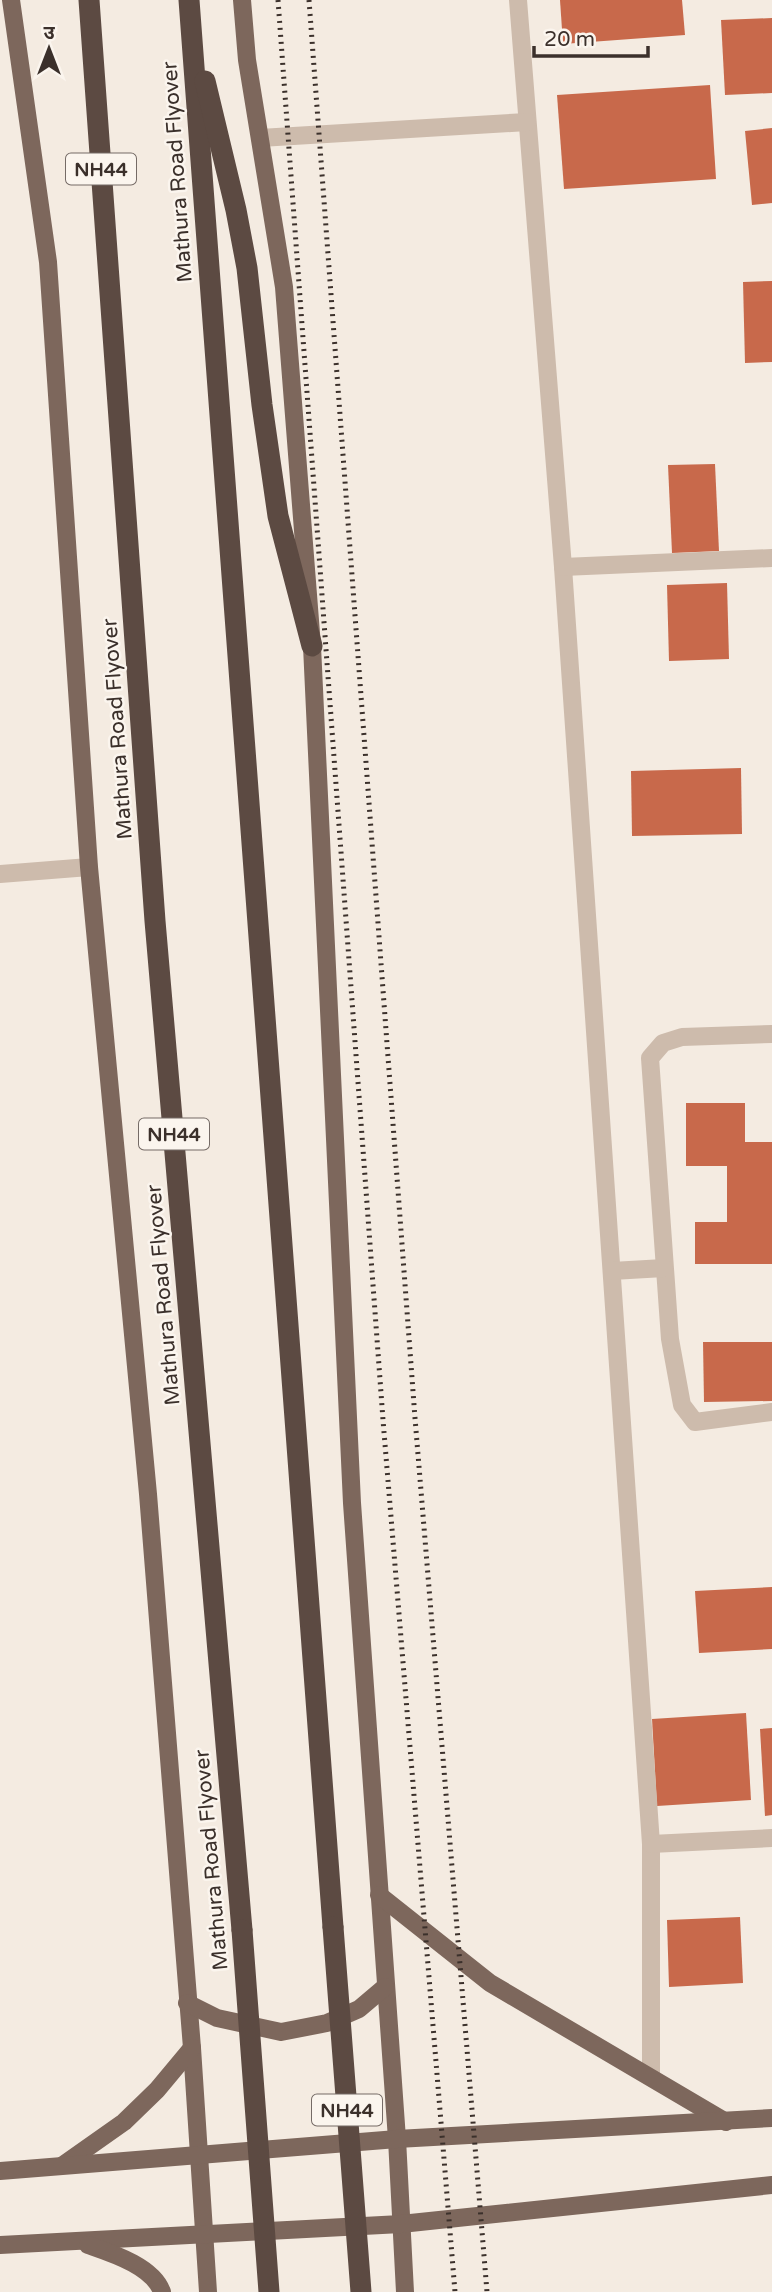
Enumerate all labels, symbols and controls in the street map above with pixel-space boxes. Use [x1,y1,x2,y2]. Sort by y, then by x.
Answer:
north arrow [14,14,84,84]
scale bar [534,14,648,58]
text: उ [43,22,55,44]
text: 20 m [544,27,595,52]
street label: Mathura Road Flyover [157,61,198,283]
road number: NH44 [66,154,136,184]
street label: Mathura Road Flyover [97,618,138,840]
road number: NH44 [139,1118,209,1150]
street label: Mathura Road Flyover [141,1184,186,1406]
street label: Mathura Road Flyover [189,1749,234,1971]
road number: NH44 [312,2094,382,2126]

